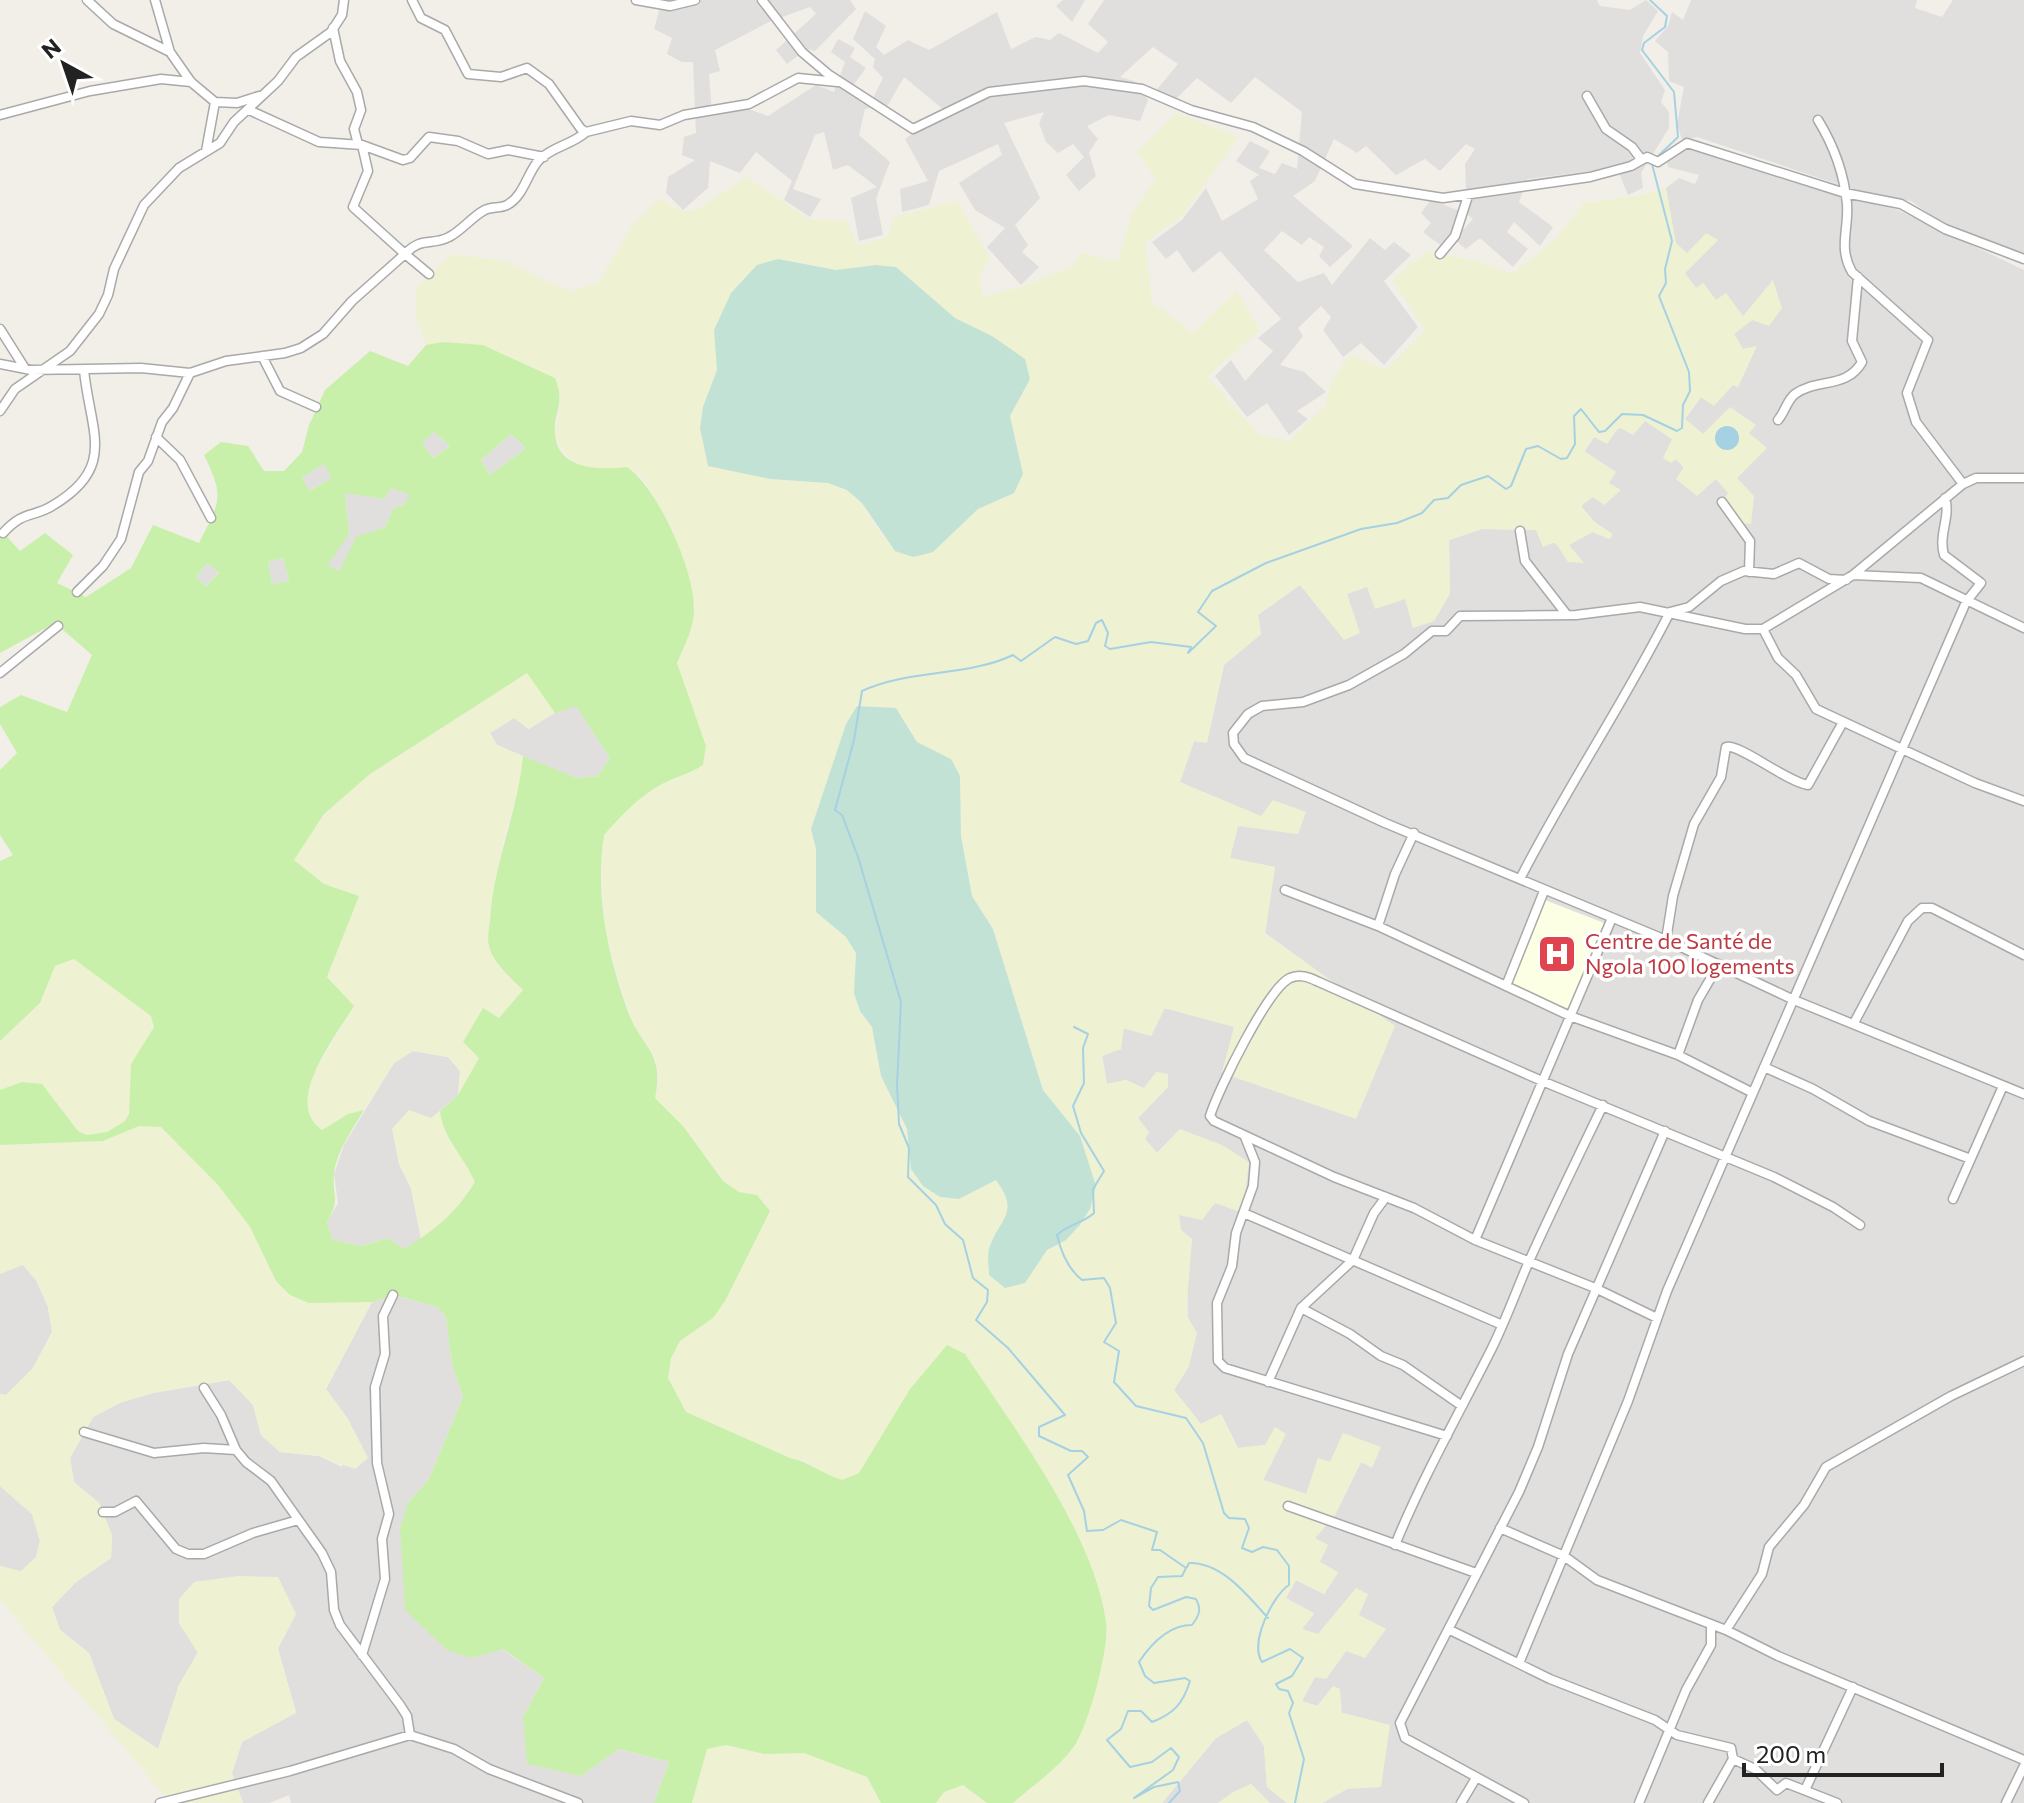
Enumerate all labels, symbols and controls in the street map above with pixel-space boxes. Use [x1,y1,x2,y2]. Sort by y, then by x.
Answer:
north arrow [24,24,104,104]
text: N [36,33,66,64]
place label: Centre de Santé de Ngola 100 logements [1585,927,1795,979]
hospital icon: Centre de Santé de Ngola 100 logements [1536,933,1578,975]
scale bar [1744,1727,1942,1777]
text: 200 m [1756,1739,1826,1768]

